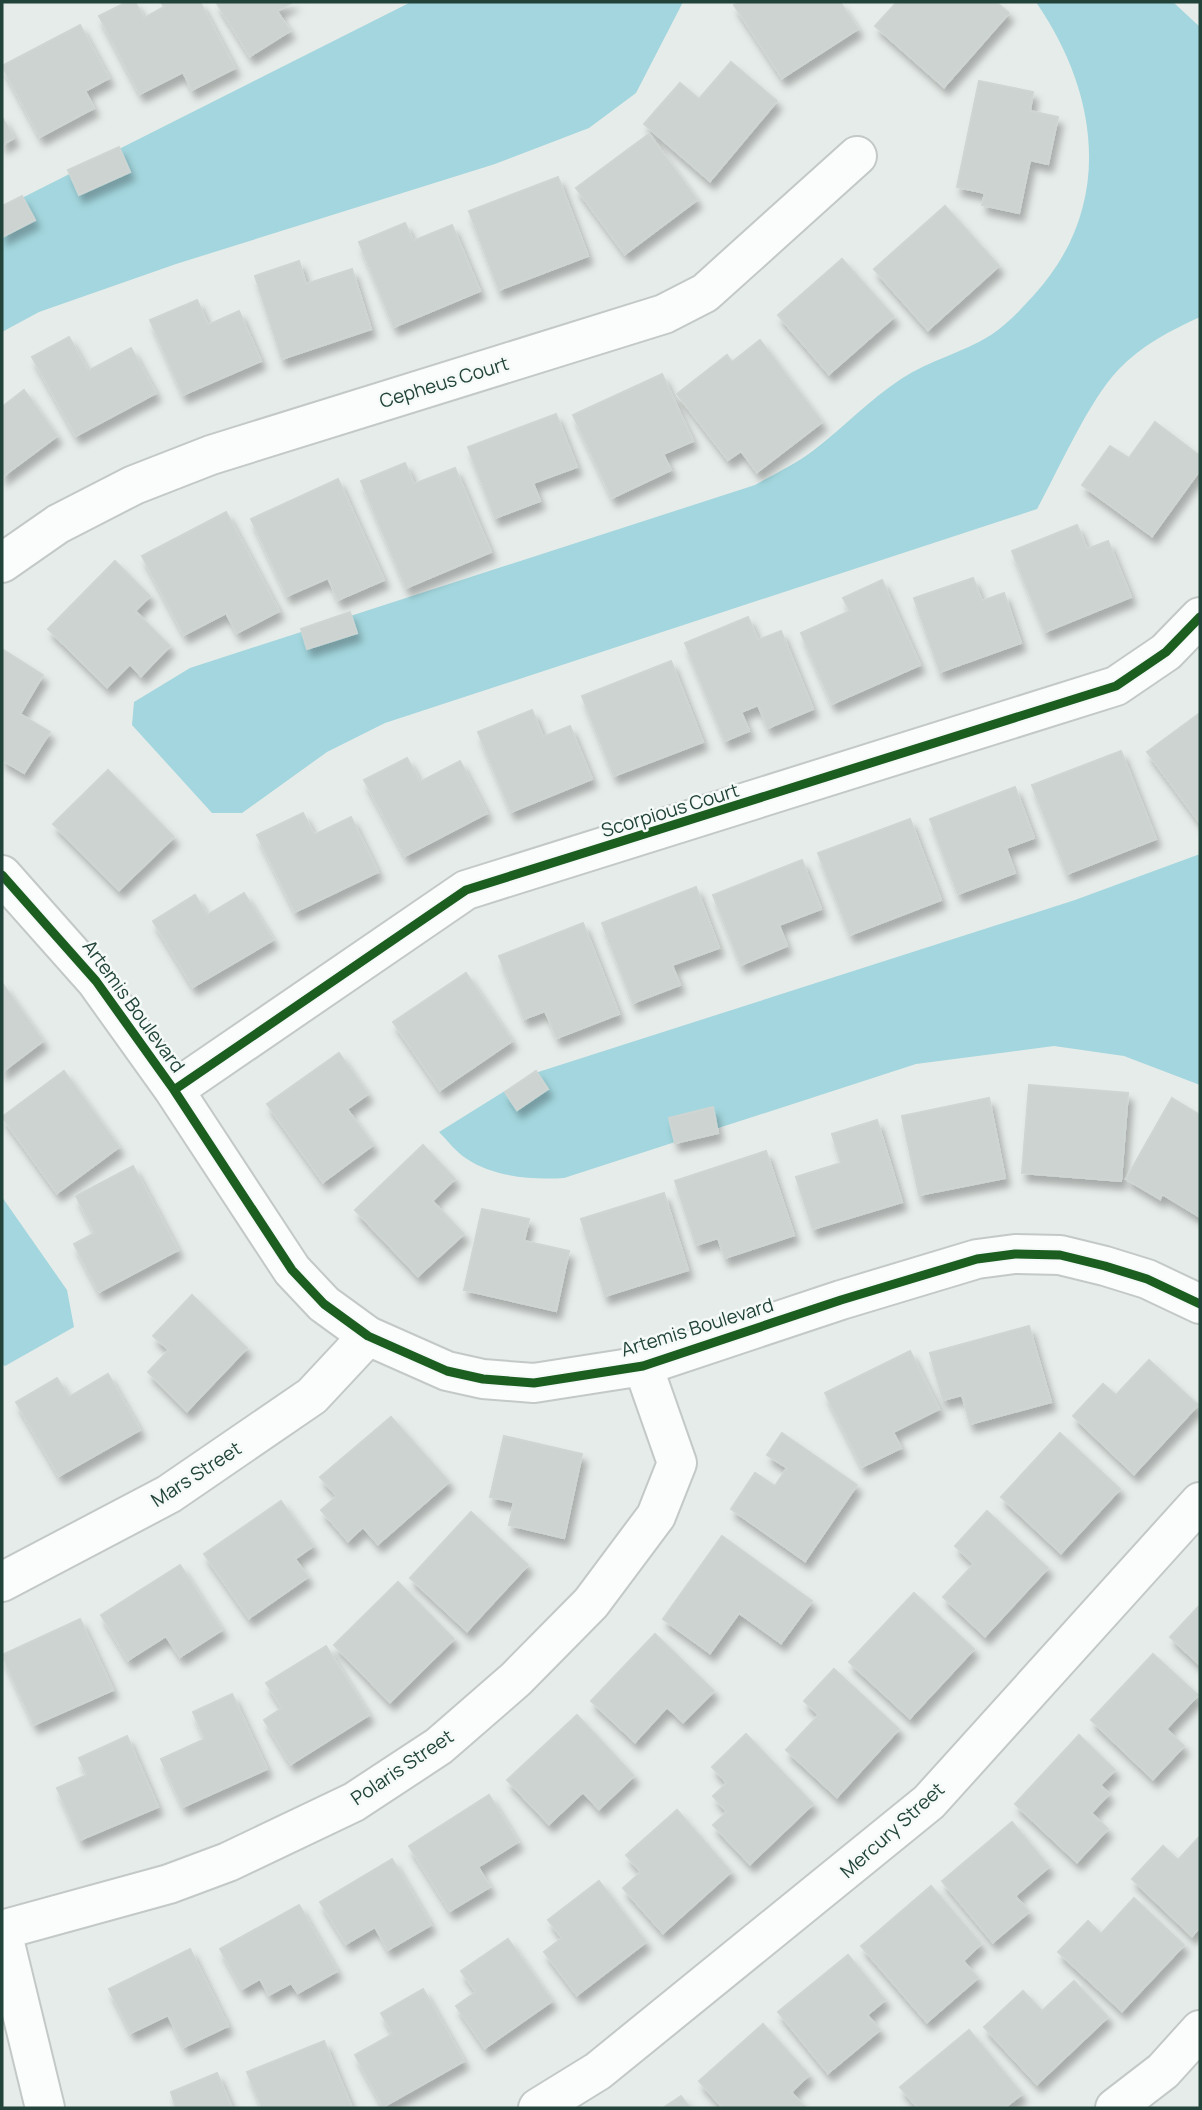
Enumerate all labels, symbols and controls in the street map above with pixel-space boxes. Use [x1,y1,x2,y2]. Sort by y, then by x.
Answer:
street label: Cepheus Court [376,350,512,414]
street label: Scorpious Court [598,777,742,843]
street label: Artemis Boulevard [77,934,191,1078]
street label: Artemis Boulevard [618,1291,776,1363]
street label: Mars Street [146,1435,246,1513]
street label: Polaris Street [346,1723,458,1811]
street label: Mercury Street [834,1776,950,1884]

